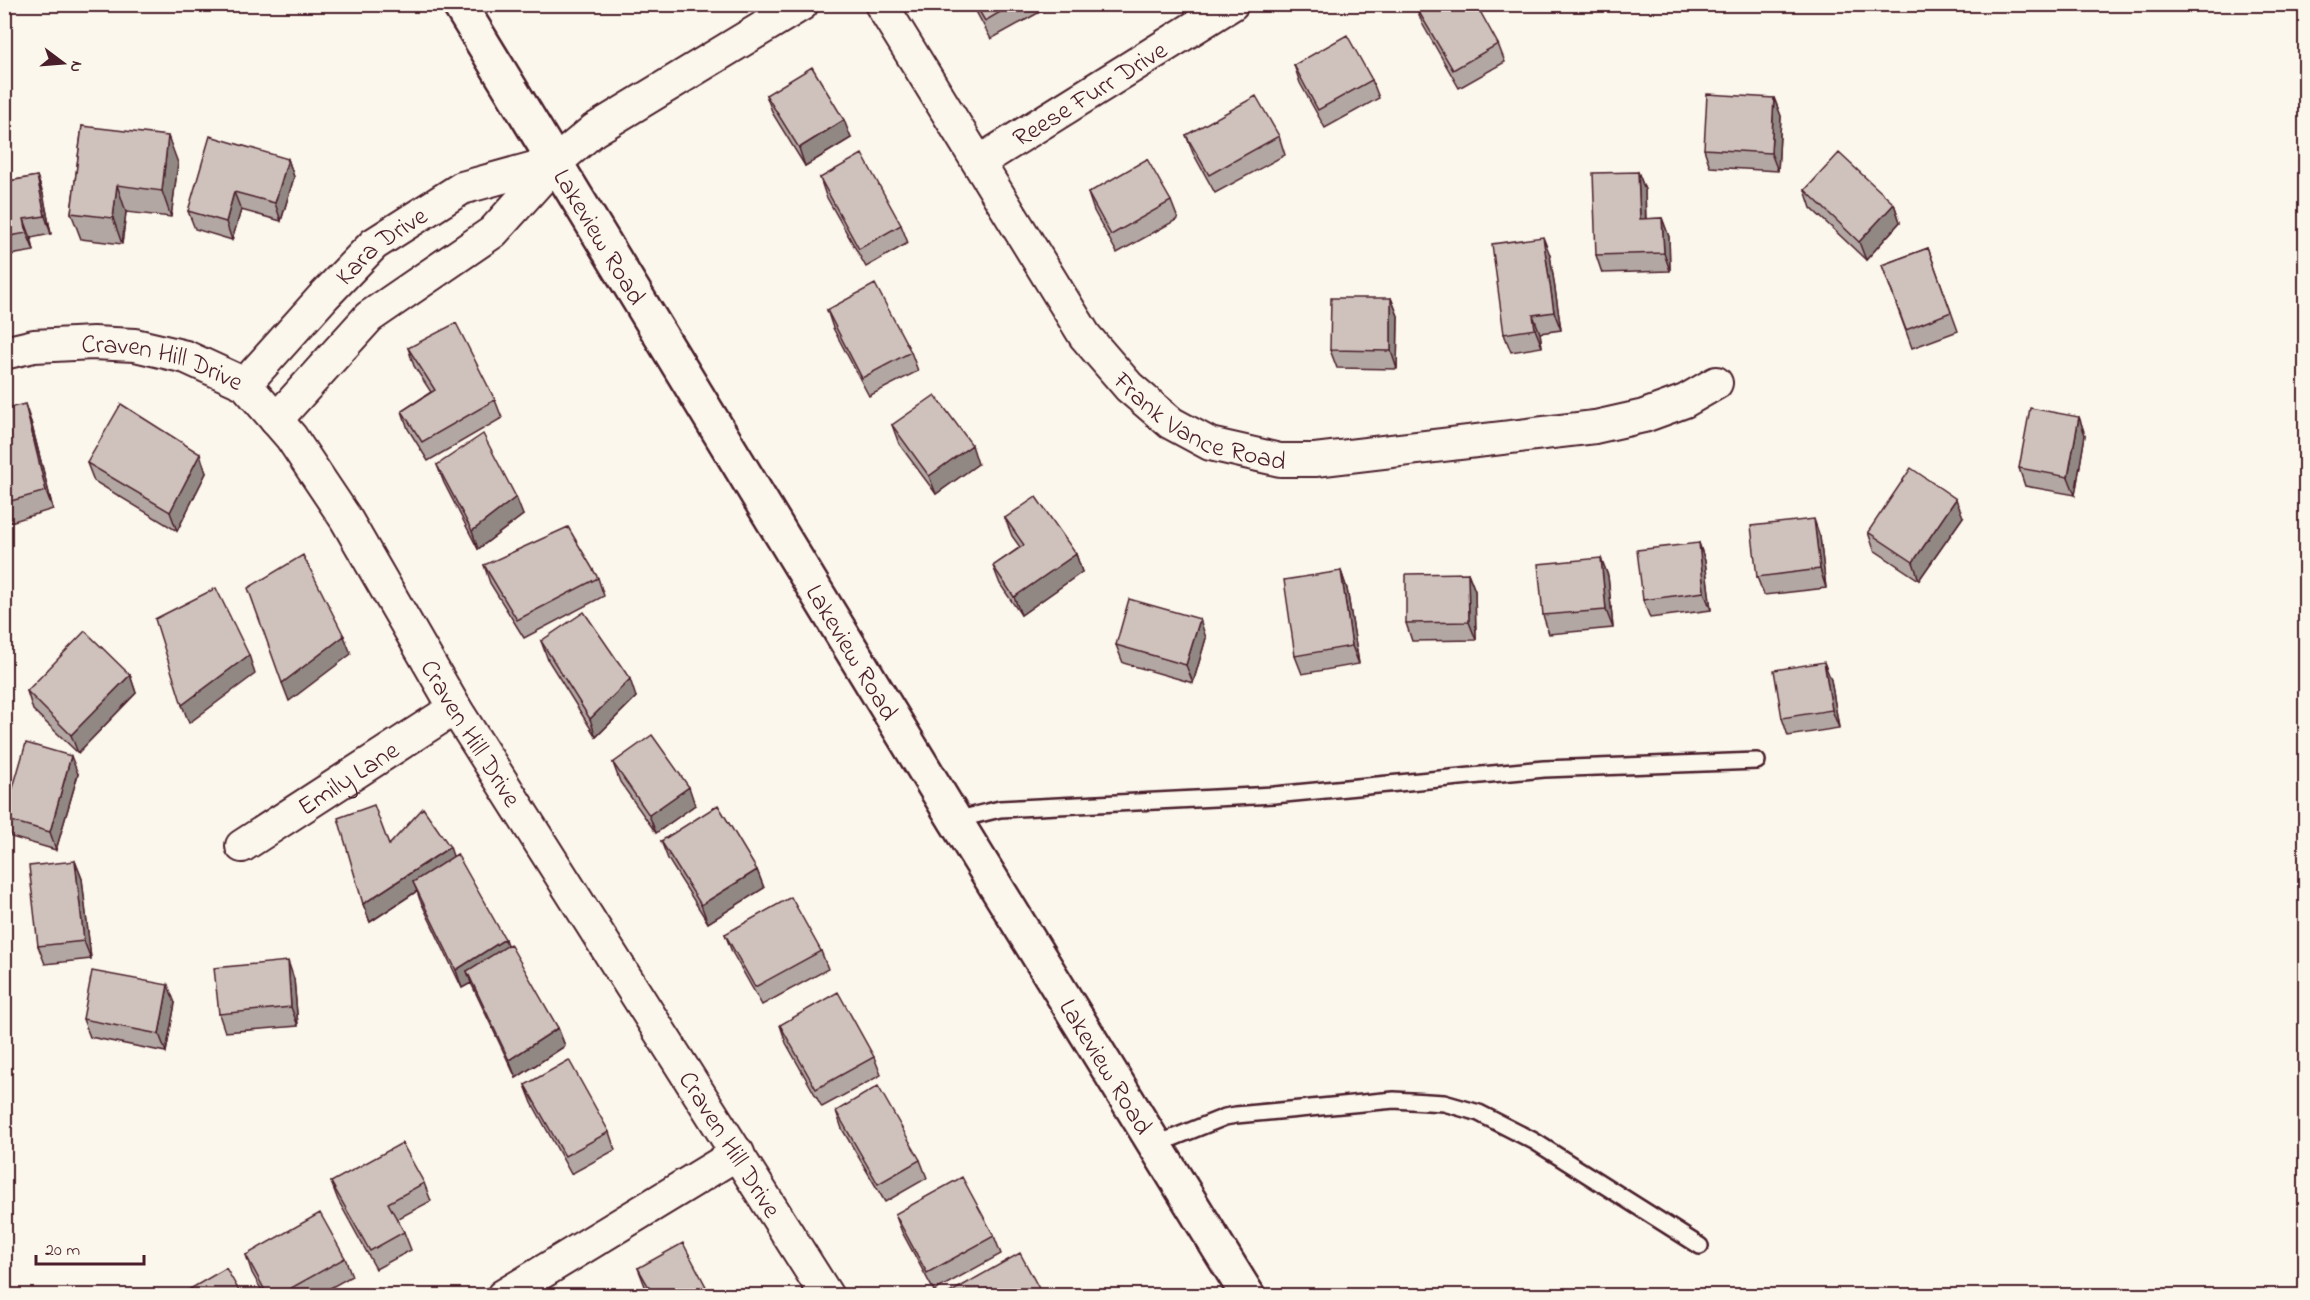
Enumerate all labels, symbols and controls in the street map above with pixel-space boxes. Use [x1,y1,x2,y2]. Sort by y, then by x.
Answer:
north arrow [33,33,93,93]
street label: Reese Furr Drive [1006,33,1176,158]
text: N [62,58,89,75]
street label: Lakeview Road [542,163,654,314]
street label: Kara Drive [328,198,436,295]
street label: Craven Hill Drive [81,327,249,403]
street label: Frank Vance Road [1102,364,1290,483]
street label: Lakeview Road [794,578,906,729]
street label: Craven Hill Drive [409,653,529,816]
street label: Emily Lane [291,733,408,827]
street label: Lakeview Road [1048,993,1161,1143]
street label: Craven Hill Drive [667,1064,789,1227]
scale bar [36,1228,144,1266]
text: 20 m [45,1238,80,1264]

